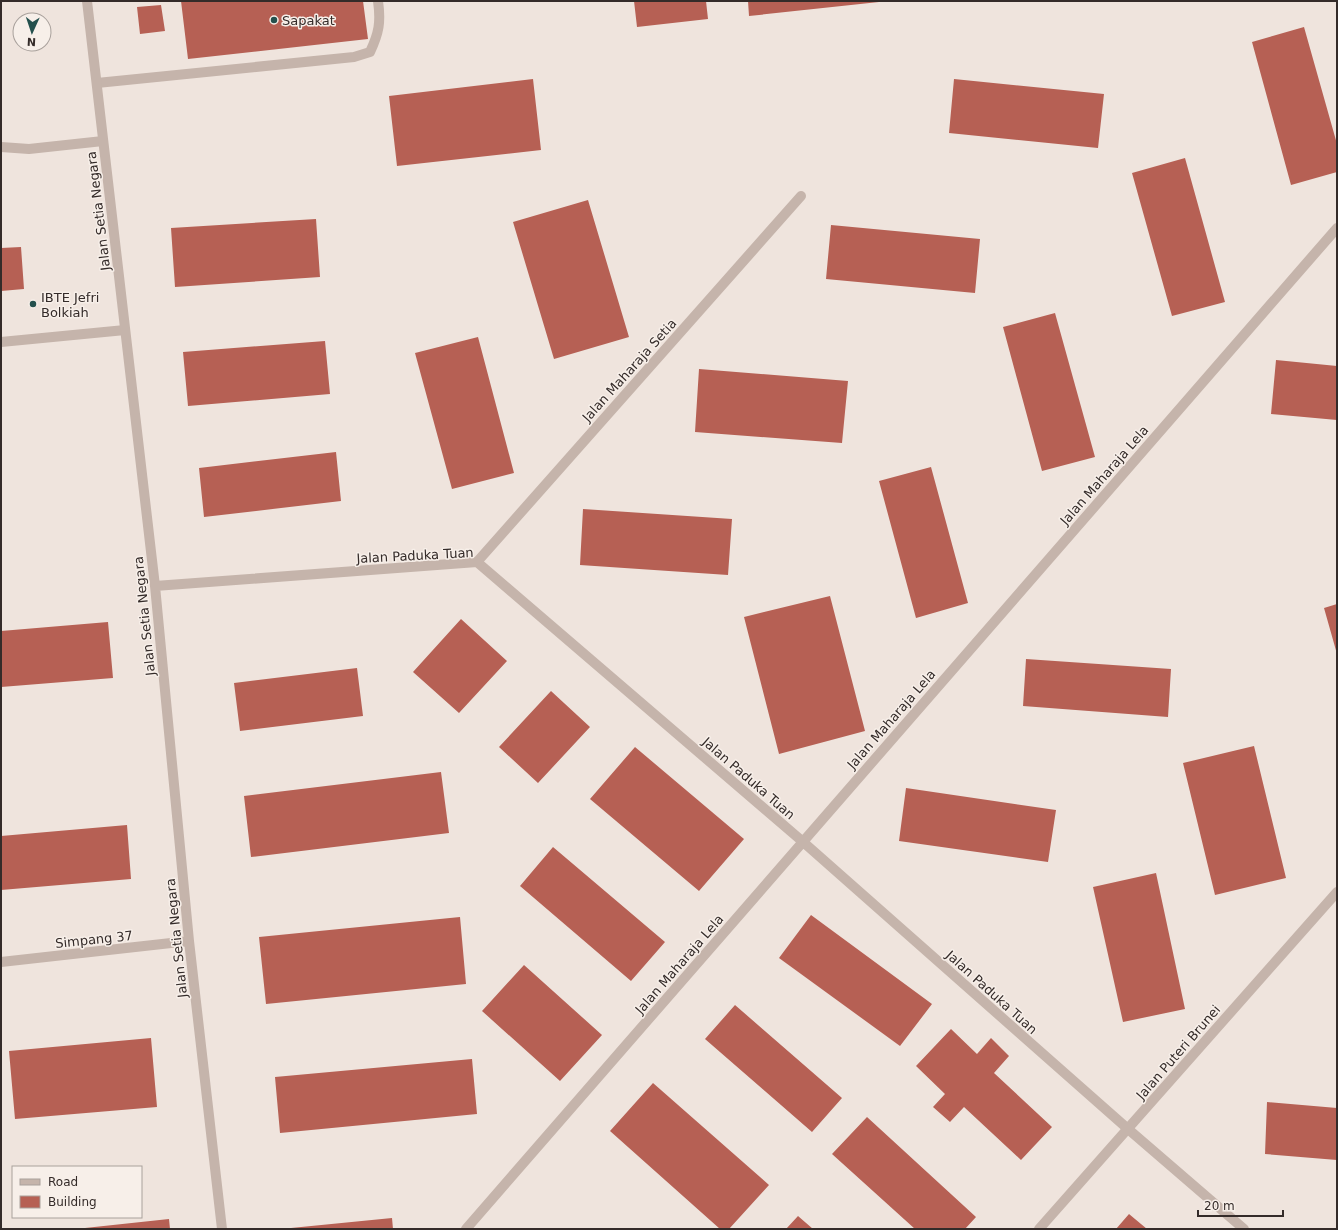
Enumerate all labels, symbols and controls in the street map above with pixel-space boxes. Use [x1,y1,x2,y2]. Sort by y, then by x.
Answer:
north arrow [12,12,52,52]
place label: Sapakat [282,13,335,28]
marker: Sapakat [269,15,279,25]
text: N [27,35,36,48]
street label: Jalan Setia Negara [84,150,113,272]
place label: IBTE Jefri Bolkiah [41,290,99,320]
marker: IBTE Jefri Bolkiah [28,299,38,309]
street label: Jalan Maharaja Setia [579,316,679,426]
street label: Jalan Maharaja Lela [1056,423,1152,529]
street label: Jalan Paduka Tuan [355,545,474,566]
street label: Jalan Setia Negara [131,555,158,677]
street label: Jalan Maharaja Lela [843,667,939,773]
street label: Jalan Paduka Tuan [699,734,798,823]
street label: Jalan Setia Negara [163,877,190,999]
street label: Jalan Maharaja Lela [631,912,727,1018]
street label: Simpang 37 [55,928,134,951]
street label: Jalan Paduka Tuan [942,947,1040,1037]
street label: Jalan Puteri Brunei [1133,1002,1223,1103]
legend [12,1166,142,1218]
text: Road [48,1175,78,1189]
scale bar [1198,1192,1283,1218]
text: Building [48,1195,97,1209]
text: 20 m [1204,1199,1235,1213]

